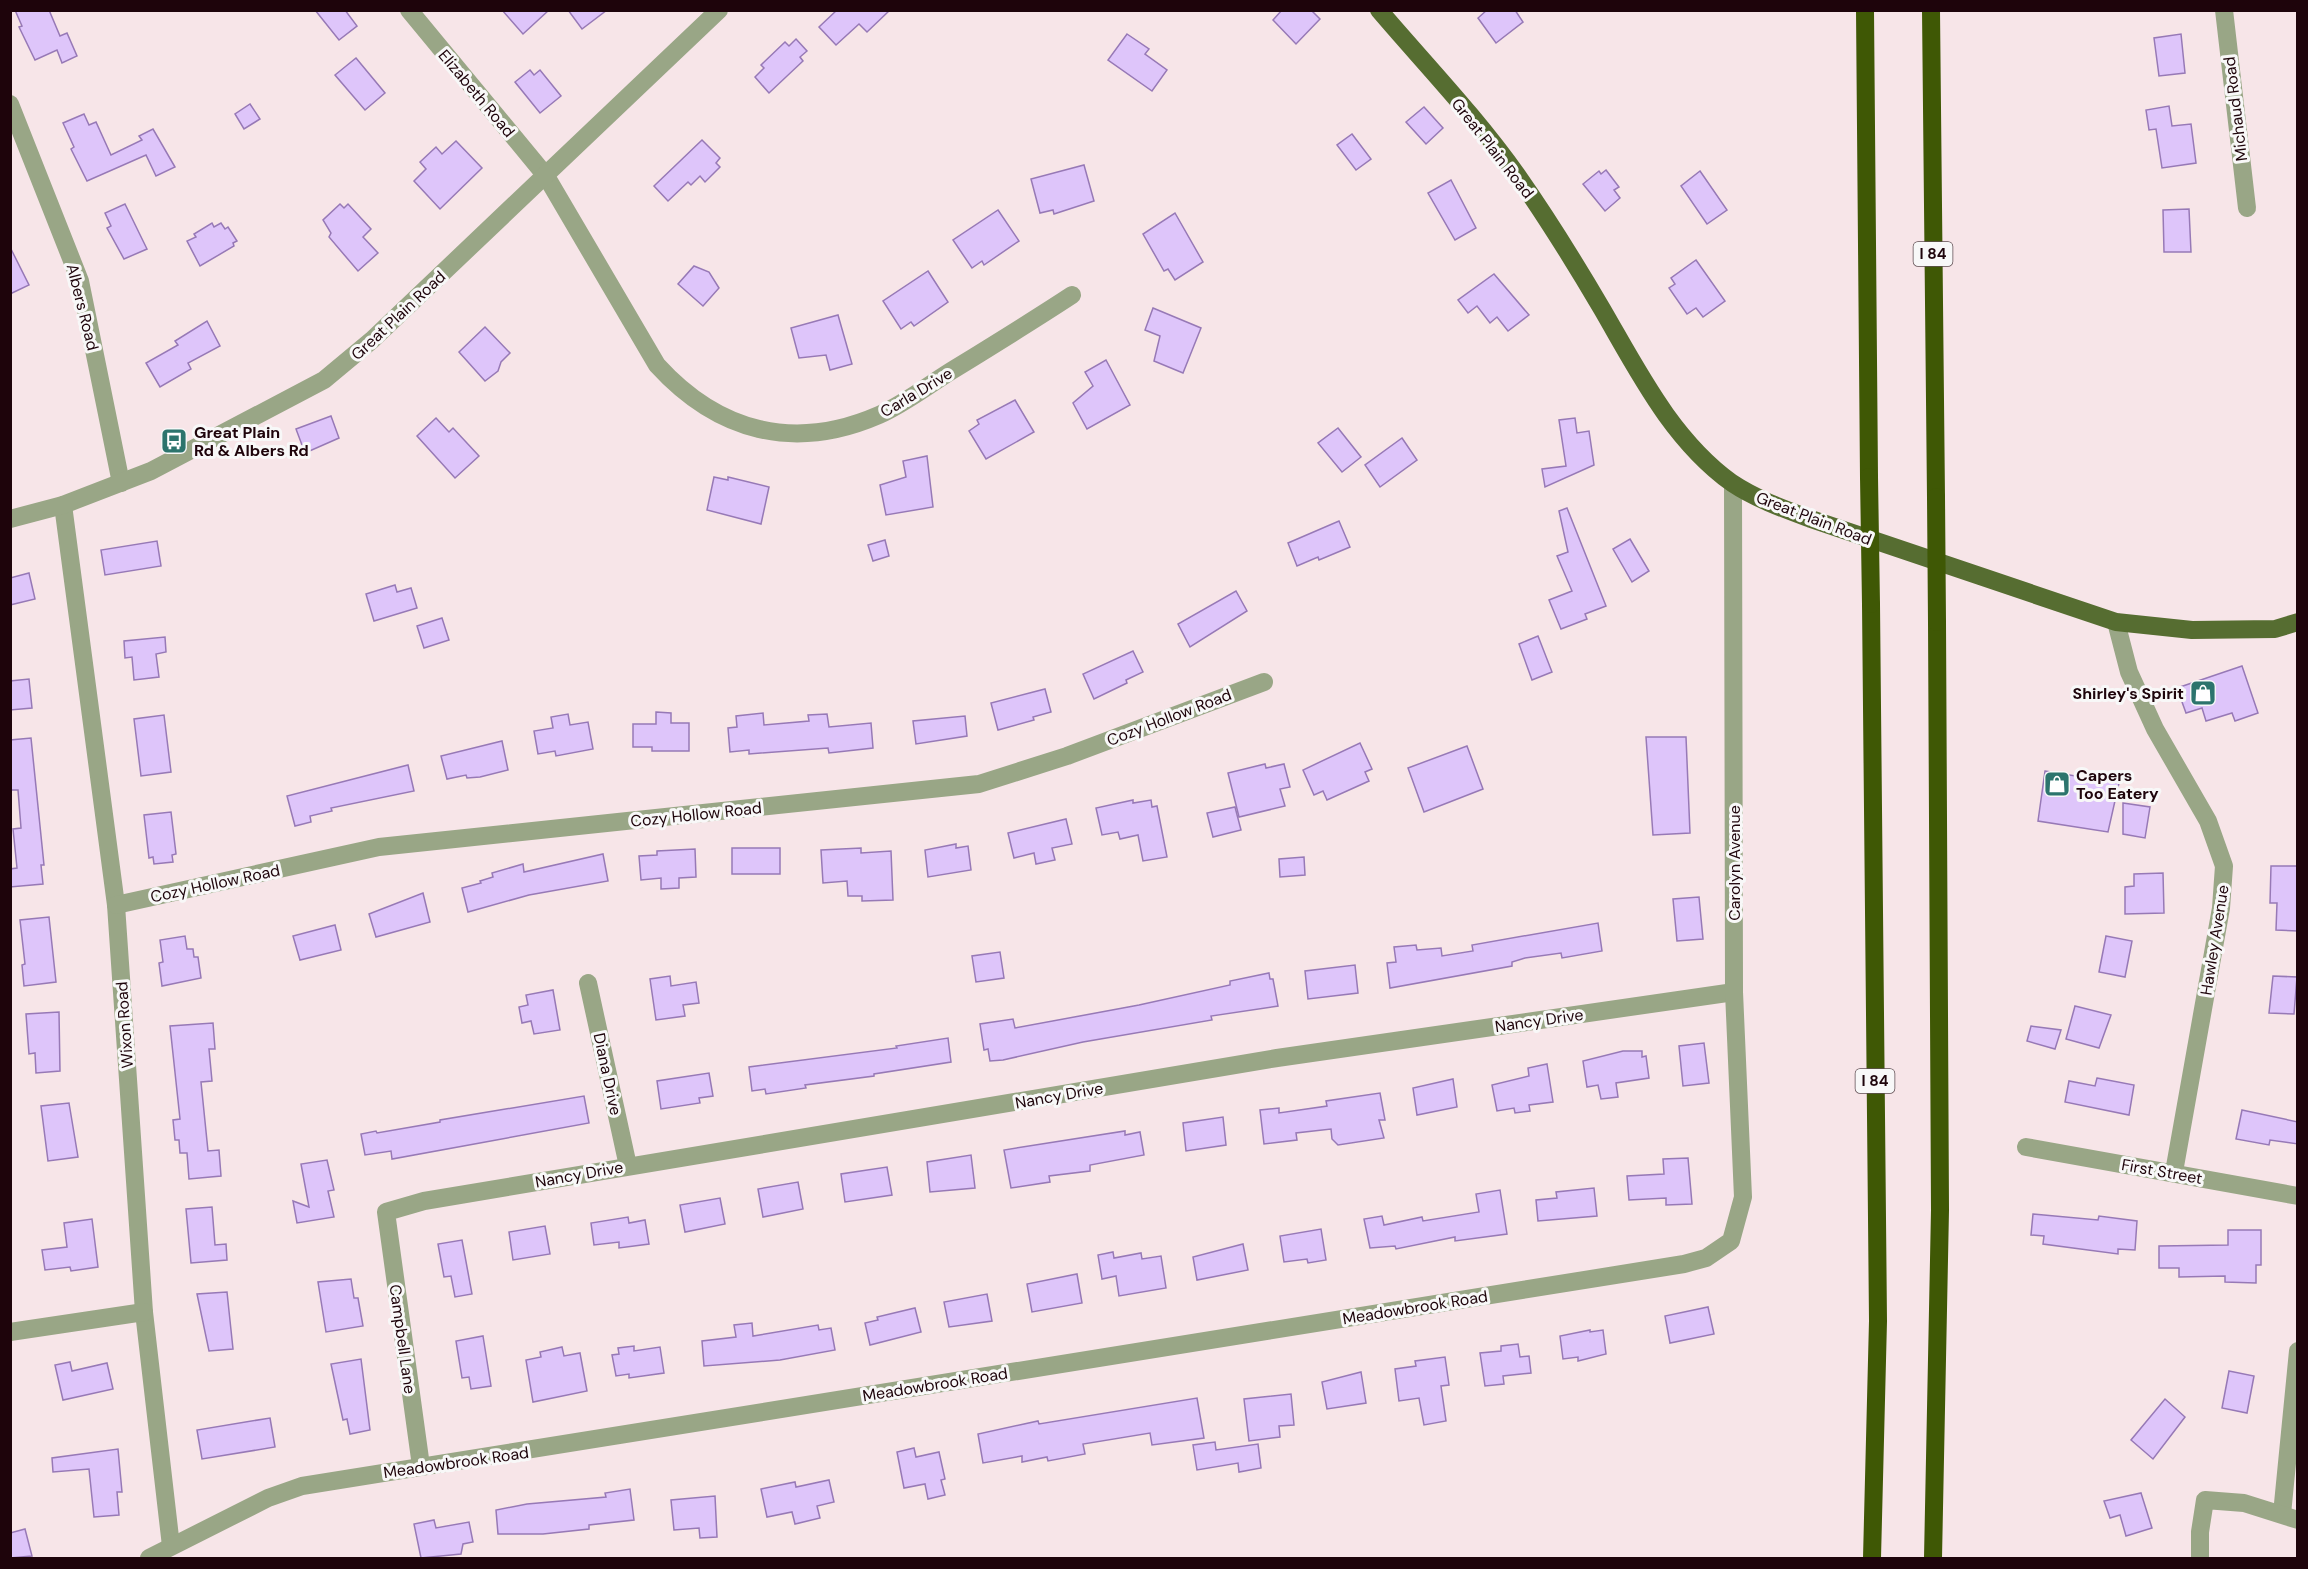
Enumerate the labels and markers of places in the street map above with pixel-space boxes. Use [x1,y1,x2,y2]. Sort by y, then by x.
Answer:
place label: Great Plain Rd & Albers Rd [194,422,309,461]
bus stop icon: Great Plain Rd & Albers Rd [159,426,189,456]
shop icon: Shirley's Spirit [2188,678,2218,708]
place label: Shirley's Spirit [2073,683,2184,704]
place label: Capers Too Eatery [2076,765,2159,804]
shop icon: Capers Too Eatery [2042,769,2072,799]

